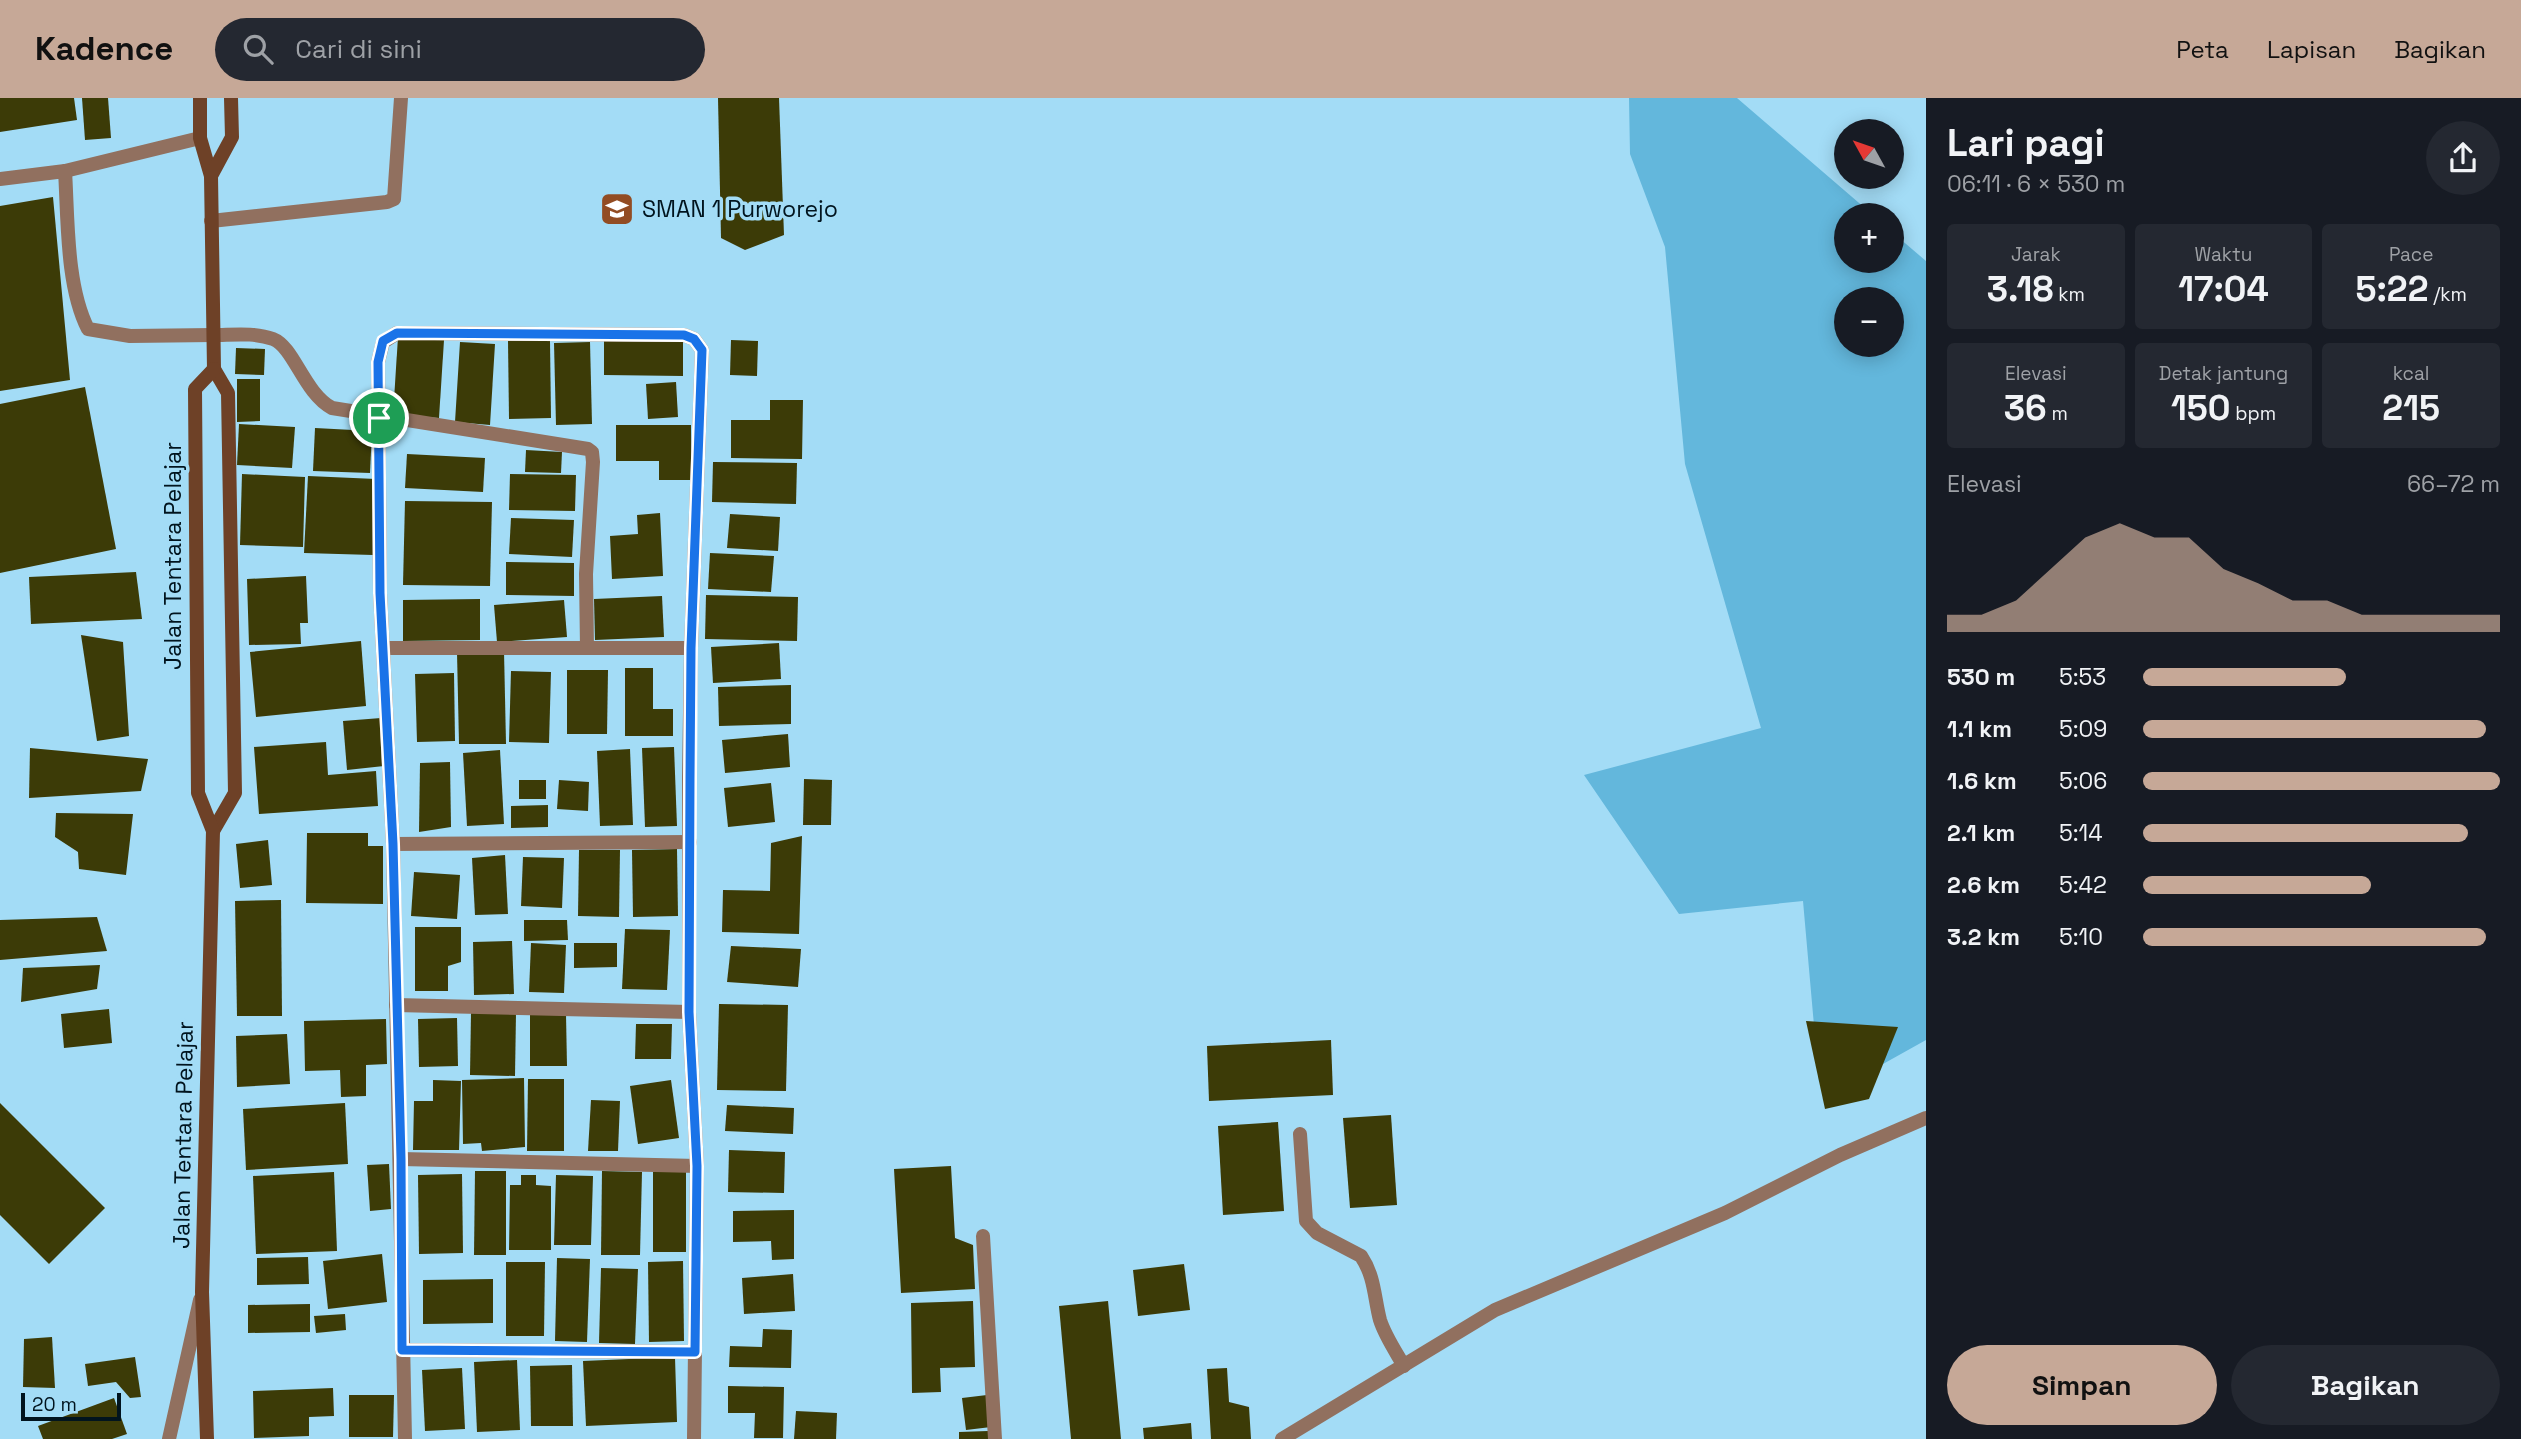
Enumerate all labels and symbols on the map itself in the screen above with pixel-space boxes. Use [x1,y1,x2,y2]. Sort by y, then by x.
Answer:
north arrow [1834,119,1904,189]
school or university icon: SMAN 1 Purworejo [598,190,636,228]
place label: SMAN 1 Purworejo [642,194,838,224]
pin [349,388,409,448]
street label: Jalan Tentara Pelajar [158,442,188,670]
street label: Jalan Tentara Pelajar [166,1021,200,1249]
scale bar [21,1390,121,1422]

